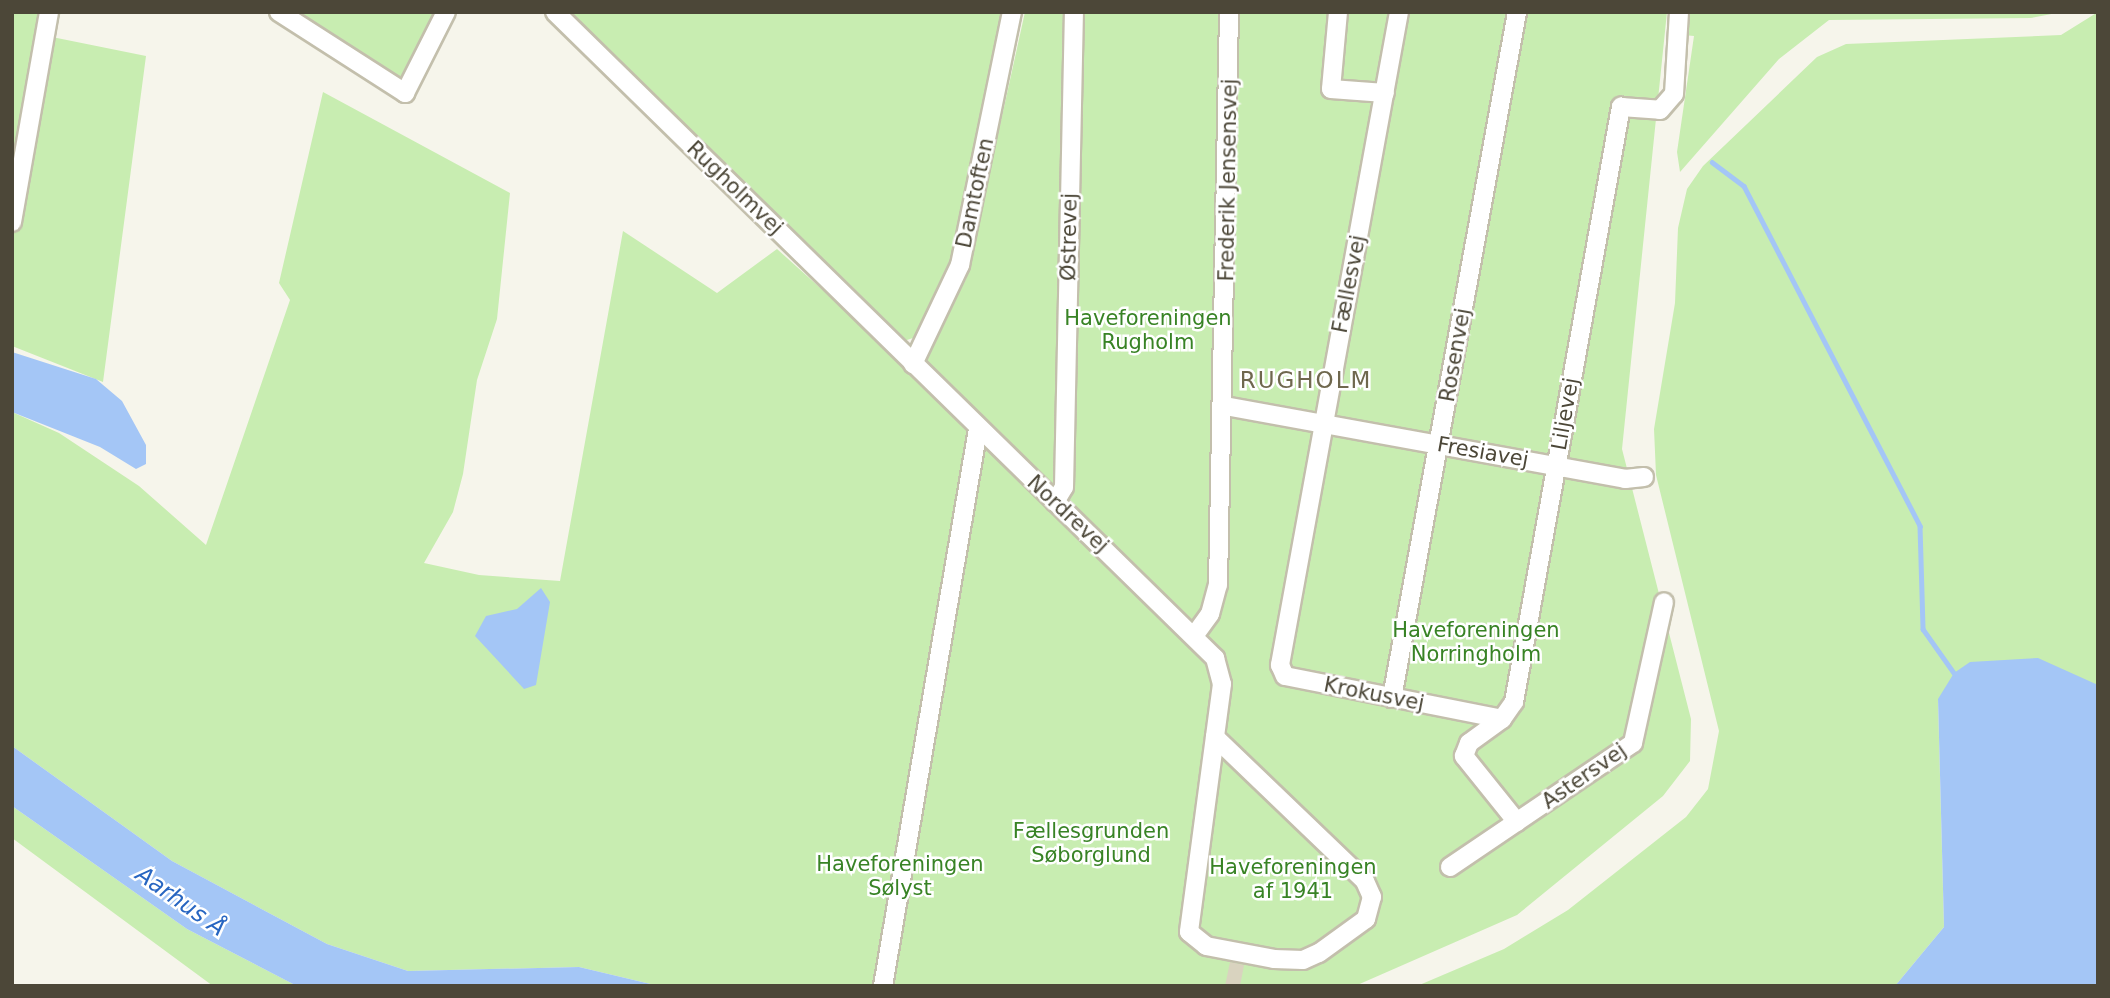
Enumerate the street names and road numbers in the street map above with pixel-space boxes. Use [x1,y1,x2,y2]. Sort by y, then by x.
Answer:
street label: Frederik Jensensvej [1214,78,1242,282]
street label: Rugholmvej [682,136,788,240]
street label: Damtoften [951,136,999,250]
street label: Østrevej [1056,193,1082,281]
street label: Fællesvej [1327,233,1371,335]
street label: Rosenvej [1434,306,1476,404]
street label: Liljevej [1546,376,1584,452]
street label: Fresiavej [1435,432,1531,472]
street label: Nordrevej [1022,470,1114,558]
street label: Krokusvej [1322,672,1426,716]
street label: Astersvej [1537,738,1631,814]

